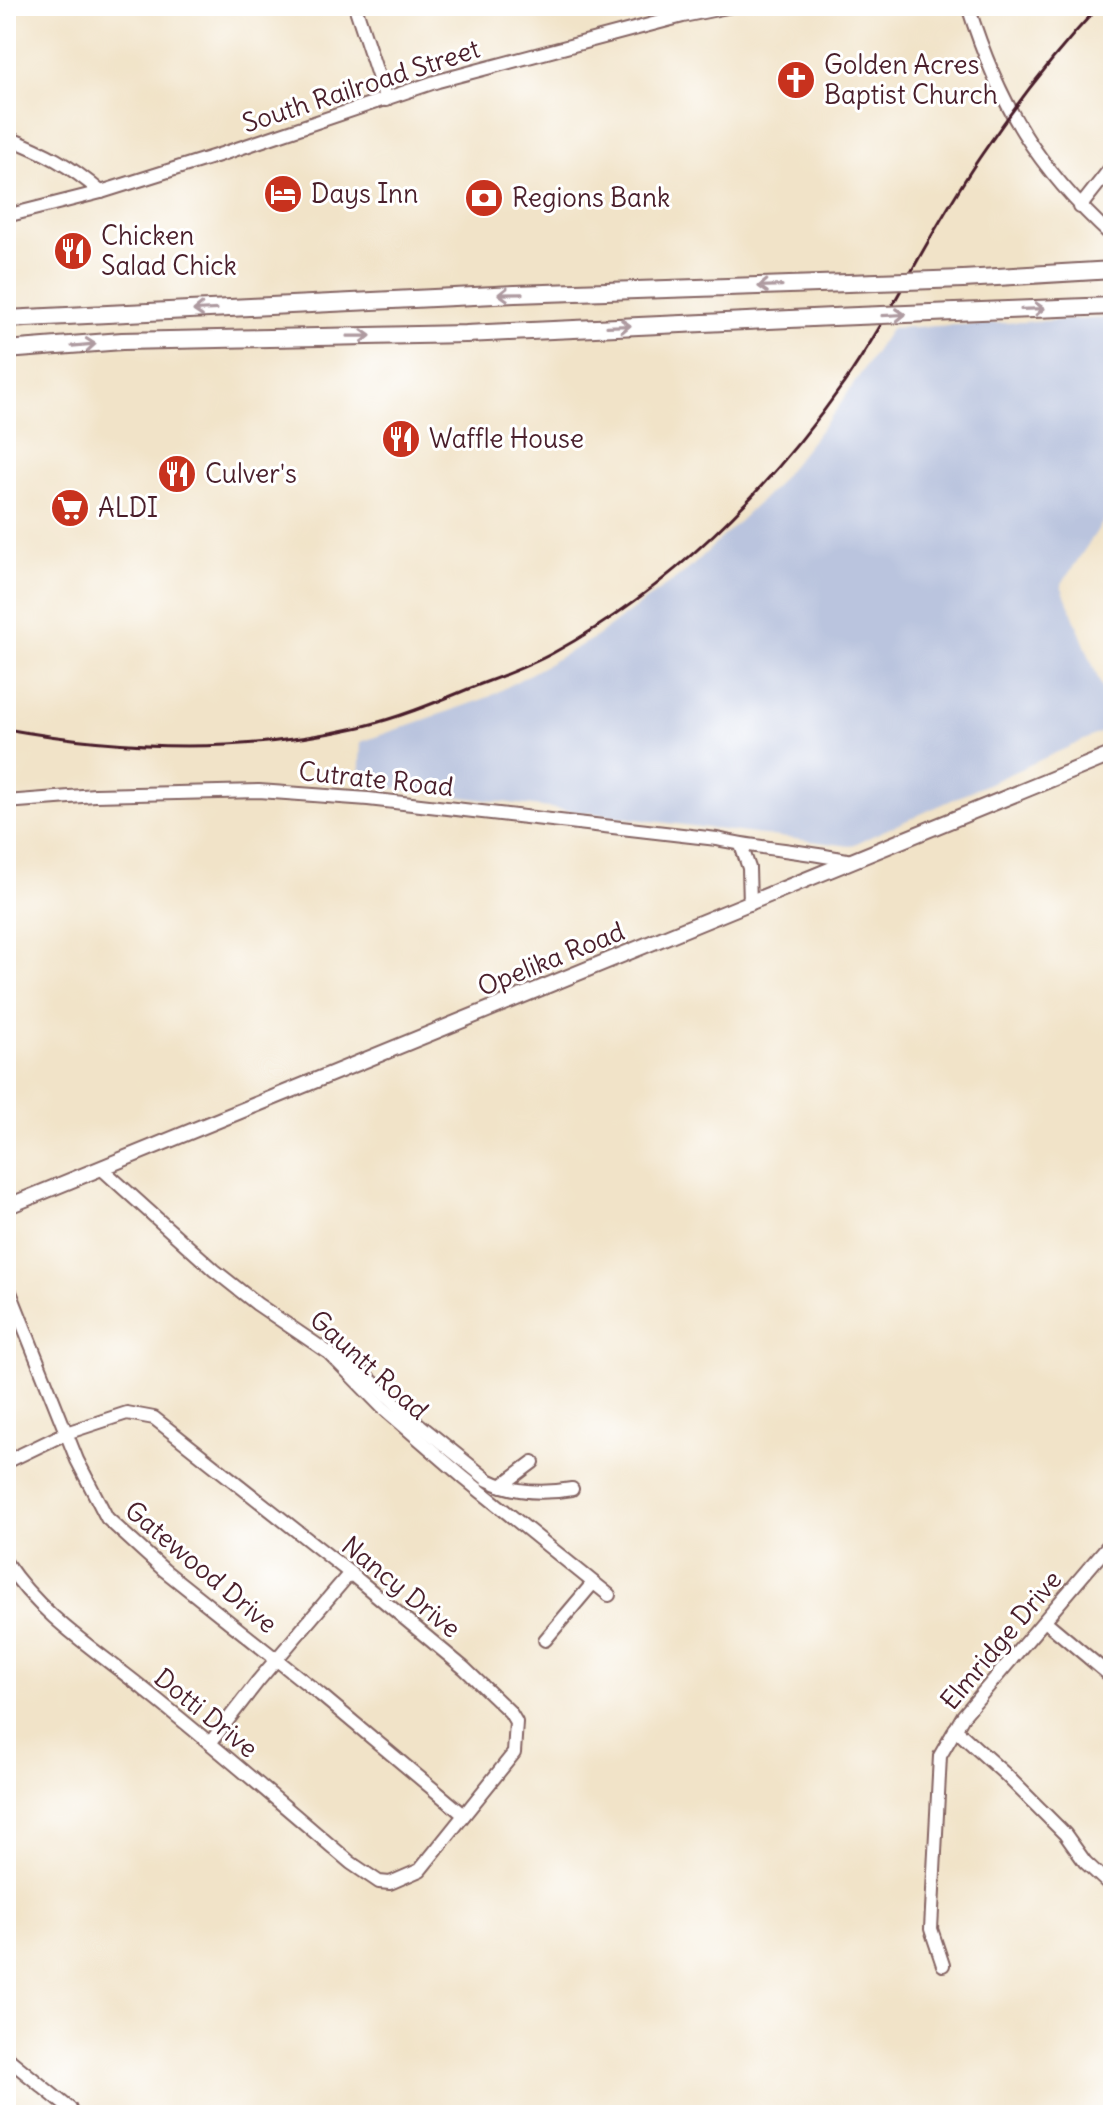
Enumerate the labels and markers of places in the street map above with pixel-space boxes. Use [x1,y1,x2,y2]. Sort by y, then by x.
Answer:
place label: Golden Acres Baptist Church [824,48,998,111]
church icon: Golden Acres Baptist Church [775,59,817,101]
hotel icon: Days Inn [262,173,304,215]
place label: Days Inn [311,177,418,210]
bank icon: Regions Bank [463,177,505,219]
place label: Regions Bank [512,181,670,214]
place label: Chicken Salad Chick [101,219,237,282]
restaurant icon: Chicken Salad Chick [52,230,94,272]
restaurant icon: Waffle House [380,418,422,460]
place label: Waffle House [429,422,584,455]
restaurant icon: Culver's [156,453,198,495]
place label: Culver's [205,457,297,490]
supermarket icon: ALDI [49,487,91,529]
place label: ALDI [98,491,158,524]

